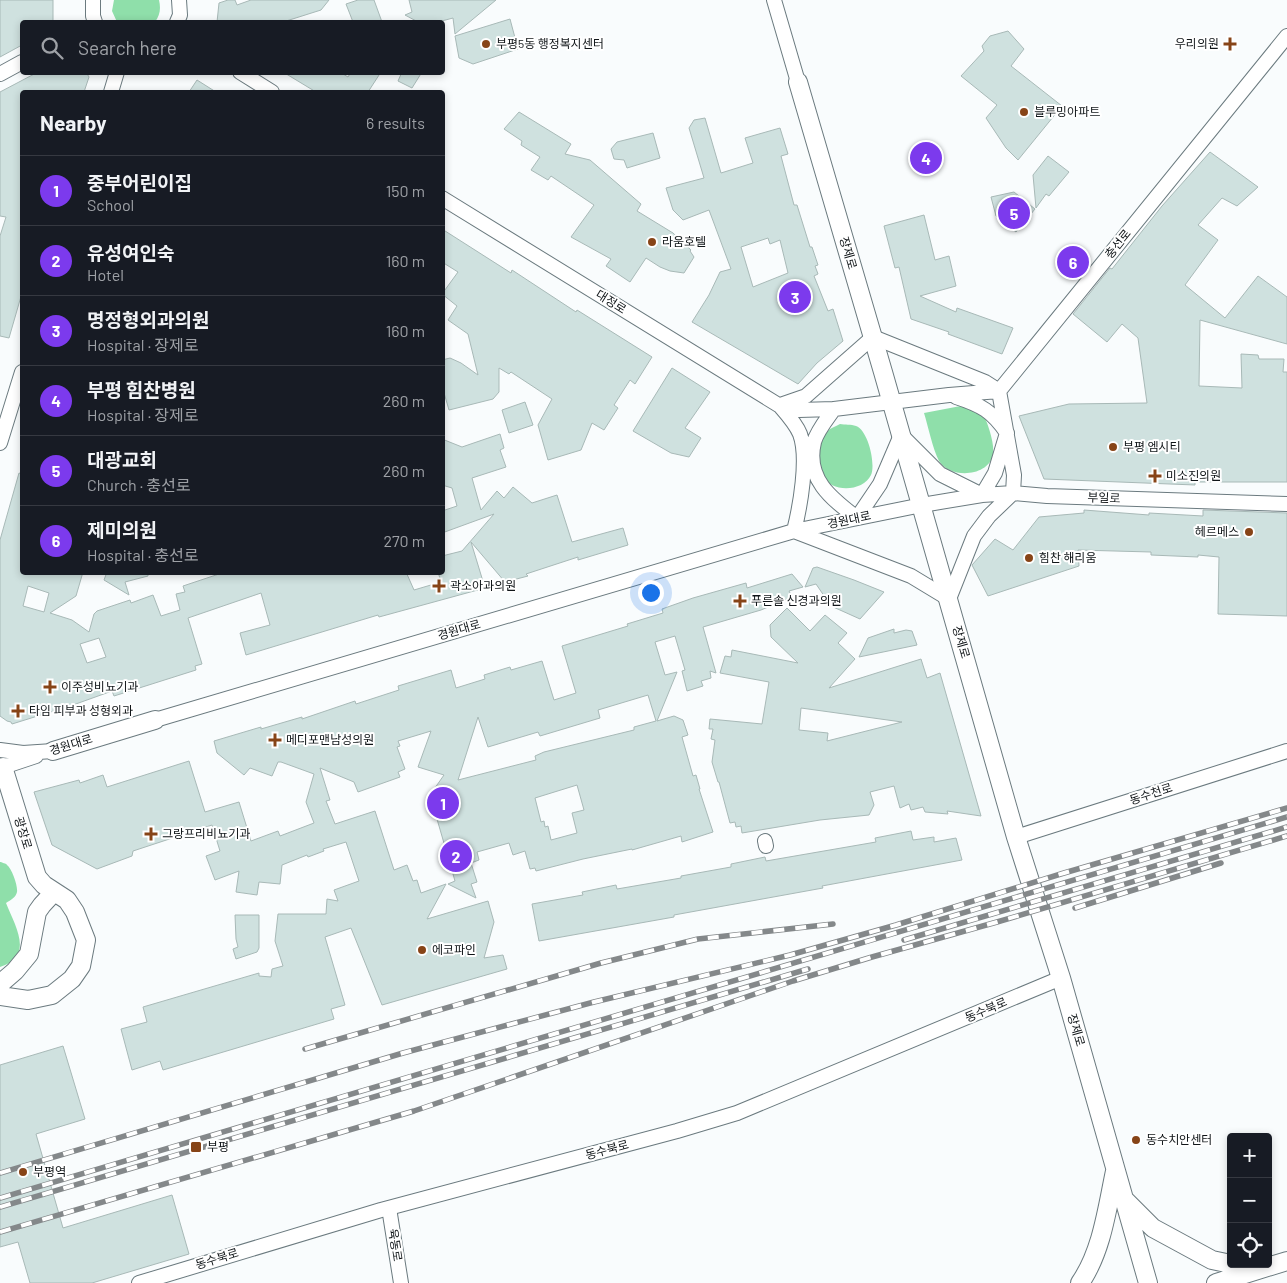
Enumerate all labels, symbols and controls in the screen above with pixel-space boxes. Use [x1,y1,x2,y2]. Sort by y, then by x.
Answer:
search box [20,20,445,75]
icon: search [38,34,66,62]
text: Search here [78,36,177,59]
place label: 부평5동 행정복지센터 [496,36,604,50]
place label: 우리의원 [1175,36,1219,50]
marker: 우리의원 [1223,37,1237,51]
marker: 부평5동 행정복지센터 [480,38,492,50]
place label: 블루밍아파트 [1034,104,1100,118]
marker: 블루밍아파트 [1018,106,1030,118]
text: Nearby [40,110,106,135]
text: 6 results [366,113,425,132]
pin: 4 [910,139,942,177]
text: 중부어린이집 [87,171,192,194]
text: 1 [53,181,59,200]
text: 150 m [386,181,425,200]
pin: 5 [998,194,1030,232]
text: School [87,195,134,214]
street label: 충선로 [1101,226,1133,261]
place label: 라움호텔 [662,234,706,248]
street label: 장제로 [838,235,860,271]
marker: 라움호텔 [646,236,658,248]
text: 유성여인숙 [87,241,174,264]
pin: 6 [1057,243,1089,281]
text: 2 [52,251,60,270]
text: 160 m [386,251,425,270]
text: Hotel [87,265,124,284]
pin: 3 [779,278,811,316]
street label: 대정로 [594,286,629,316]
text: 명정형외과의원 [87,308,209,331]
text: 3 [52,321,60,340]
text: 160 m [386,321,425,340]
text: Hospital · 장제로 [87,335,198,354]
text: 부평 힘찬병원 [87,378,196,401]
text: 4 [51,391,61,410]
text: 260 m [383,391,425,410]
text: Hospital · 장제로 [87,405,198,424]
place label: 부평 엠시티 [1123,439,1181,453]
marker: 부평 엠시티 [1107,441,1119,453]
text: 대광교회 [87,448,157,471]
text: 5 [52,461,60,480]
text: 260 m [383,461,425,480]
place label: 미소진의원 [1166,468,1221,482]
marker: 미소진의원 [1148,469,1162,483]
text: Church · 충선로 [87,475,191,494]
street label: 부일로 [1087,489,1121,505]
street label: 경원대로 [826,508,872,530]
text: 제미의원 [87,518,157,541]
place label: 헤르메스 [1195,524,1239,538]
marker: 헤르메스 [1243,526,1255,538]
text: 6 [52,531,60,550]
text: 270 m [383,531,425,550]
text: Hospital · 충선로 [87,545,198,564]
place label: 힘찬 해리움 [1039,550,1097,564]
marker: 힘찬 해리움 [1023,552,1035,564]
place label: 곽소아과의원 [450,578,516,592]
marker: 곽소아과의원 [432,579,446,593]
your location [638,580,664,606]
place label: 푸른솔 신경과의원 [751,593,842,607]
marker: 푸른솔 신경과의원 [733,594,747,608]
street label: 경원대로 [436,616,482,642]
street label: 장제로 [951,624,973,660]
place label: 이주성비뇨기과 [61,679,138,693]
marker: 이주성비뇨기과 [43,680,57,694]
place label: 타임 피부과 성형외과 [29,703,133,717]
marker: 타임 피부과 성형외과 [11,704,25,718]
street label: 경원대로 [48,731,94,757]
place label: 메디포맨남성의원 [286,732,374,746]
marker: 메디포맨남성의원 [268,733,282,747]
street label: 동수천로 [1128,780,1174,807]
pin: 1 [427,784,459,822]
street label: 광장로 [12,815,35,851]
place label: 그랑프리비뇨기과 [162,826,250,840]
marker: 그랑프리비뇨기과 [144,827,158,841]
pin: 2 [440,837,472,875]
place label: 에코파인 [432,942,476,956]
marker: 에코파인 [416,944,428,956]
street label: 동수북로 [963,994,1009,1024]
street label: 장제로 [1066,1012,1088,1048]
place label: 동수치안센터 [1146,1132,1212,1146]
map controls [1227,1133,1272,1268]
button: + [1227,1133,1272,1178]
marker: 동수치안센터 [1130,1134,1142,1146]
street label: 동수북로 [584,1137,630,1162]
place label: 부평 [207,1139,229,1153]
marker: 부평 [189,1140,203,1154]
place label: 부평역 [33,1164,66,1178]
marker: 부평역 [17,1166,29,1178]
button: − [1227,1178,1272,1223]
button: locate [1227,1223,1272,1268]
street label: 육동로 [386,1227,405,1262]
street label: 동수북로 [194,1245,240,1271]

